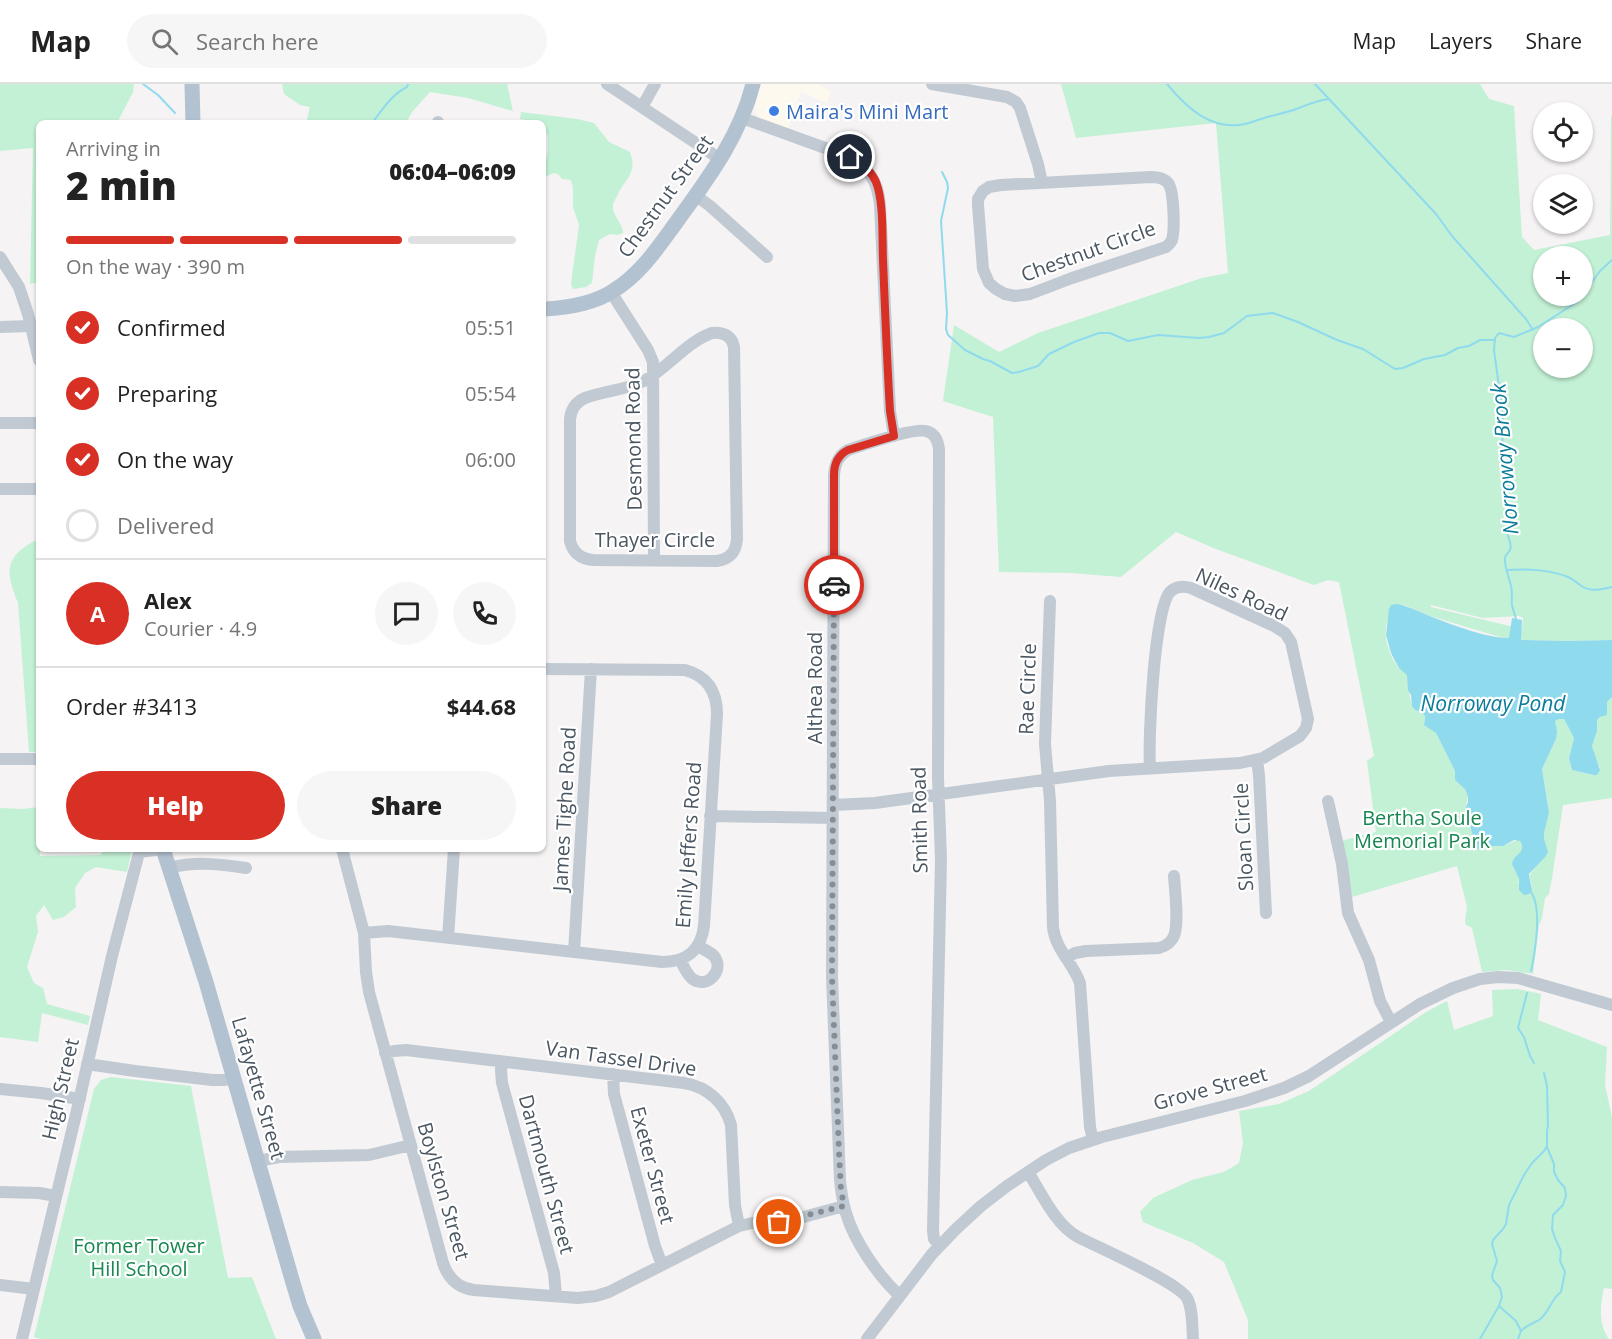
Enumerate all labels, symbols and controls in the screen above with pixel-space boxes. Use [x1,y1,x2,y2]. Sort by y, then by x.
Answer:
search box [127,14,547,68]
text: Map [30,22,91,60]
icon: search [148,25,181,58]
text: Search here [196,26,319,56]
text: Map [1353,27,1396,55]
text: Layers [1429,27,1493,55]
text: Share [1526,27,1582,55]
place label: Maira's Mini Mart [786,98,949,125]
map controls [1533,102,1593,378]
button: locate [1533,102,1593,162]
marker: Maira's Mini Mart [767,104,781,118]
street label: Chestnut Street [611,129,719,263]
pin [824,131,875,182]
text: Arriving in [66,135,161,162]
icon: home [833,140,866,173]
text: 06:04–06:09 [389,156,516,186]
text: 2 min [66,158,177,211]
button: layers [1533,174,1593,234]
street label: Chestnut Circle [1017,214,1159,288]
button: + [1533,246,1593,306]
text: On the way · 390 m [66,253,245,280]
icon: check [66,311,99,344]
text: Confirmed [117,312,226,342]
text: 05:51 [465,314,516,341]
button: − [1533,318,1593,378]
street label: Desmond Road [618,367,648,511]
icon: check [66,377,99,410]
text: Preparing [117,378,217,408]
text: 05:54 [465,380,516,407]
water label: Norroway Brook [1483,381,1525,536]
icon: check [66,443,99,476]
text: On the way [117,444,233,474]
text: 06:00 [465,446,516,473]
text: Delivered [117,510,215,540]
street label: Thayer Circle [595,526,715,553]
courier [804,555,864,615]
street label: Niles Road [1192,561,1292,627]
icon: car [818,569,851,602]
button: chat [375,582,438,645]
button: phone [453,582,516,645]
text: Alex [144,585,192,615]
text: A [90,598,105,628]
text: Courier · 4.9 [144,615,257,642]
street label: Althea Road [801,632,828,744]
street label: Rae Circle [1012,643,1042,735]
water label: Norroway Pond [1421,689,1566,717]
text: Order #3413 [66,691,197,721]
text: $44.68 [447,691,516,721]
street label: James Tighe Road [546,726,582,894]
street label: Emily Jeffers Road [669,761,707,929]
street label: Smith Road [905,766,933,874]
button: Help [66,771,285,840]
button: Share [297,771,516,840]
street label: Sloan Circle [1227,782,1259,892]
park label: Bertha Soule Memorial Park [1354,804,1491,854]
street label: Lafayette Street [226,1014,292,1162]
street label: Van Tassel Drive [544,1034,698,1082]
street label: High Street [35,1035,85,1143]
street label: Grove Street [1150,1060,1270,1116]
street label: Dartmouth Street [513,1091,581,1257]
street label: Exeter Street [624,1103,682,1227]
street label: Boylston Street [411,1119,477,1263]
pin [753,1196,804,1247]
icon: bag [762,1205,795,1238]
park label: Former Tower Hill School [73,1232,205,1282]

